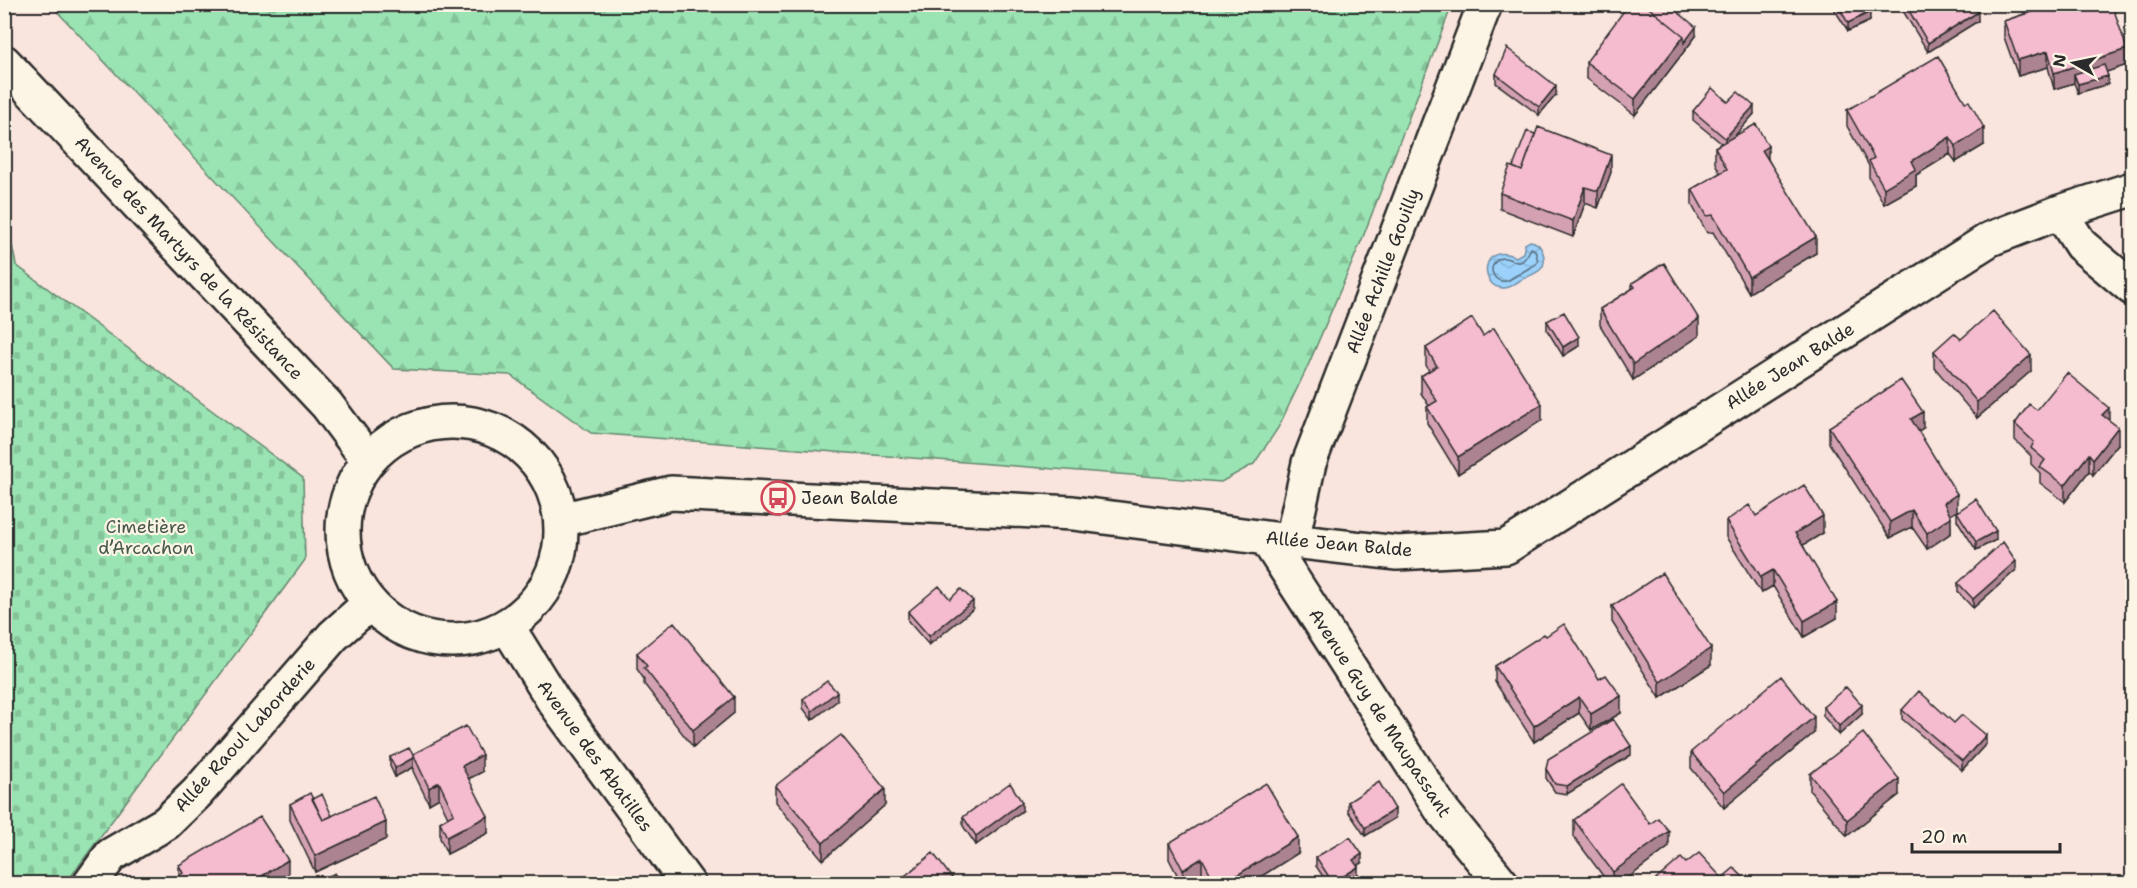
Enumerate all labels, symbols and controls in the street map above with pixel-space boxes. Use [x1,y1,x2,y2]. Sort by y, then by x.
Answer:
north arrow [2044,33,2104,93]
text: N [2048,53,2071,69]
street label: Avenue des Martyrs de la Résistance [69,131,309,385]
street label: Allée Achille Gouilly [1340,185,1426,357]
street label: Allée Jean Balde [1721,317,1859,415]
bus stop icon: Jean Balde [760,480,796,516]
place label: Jean Balde [801,486,898,510]
park label: Cimetière d’Arcachon [98,515,194,560]
street label: Allée Jean Balde [1265,526,1413,562]
street label: Avenue Guy de Maupassant [1303,604,1457,822]
street label: Allée Raoul Laborderie [169,653,321,817]
street label: Avenue des Abatilles [532,675,658,837]
scale bar [1912,816,2060,854]
text: 20 m [1921,825,1967,849]

